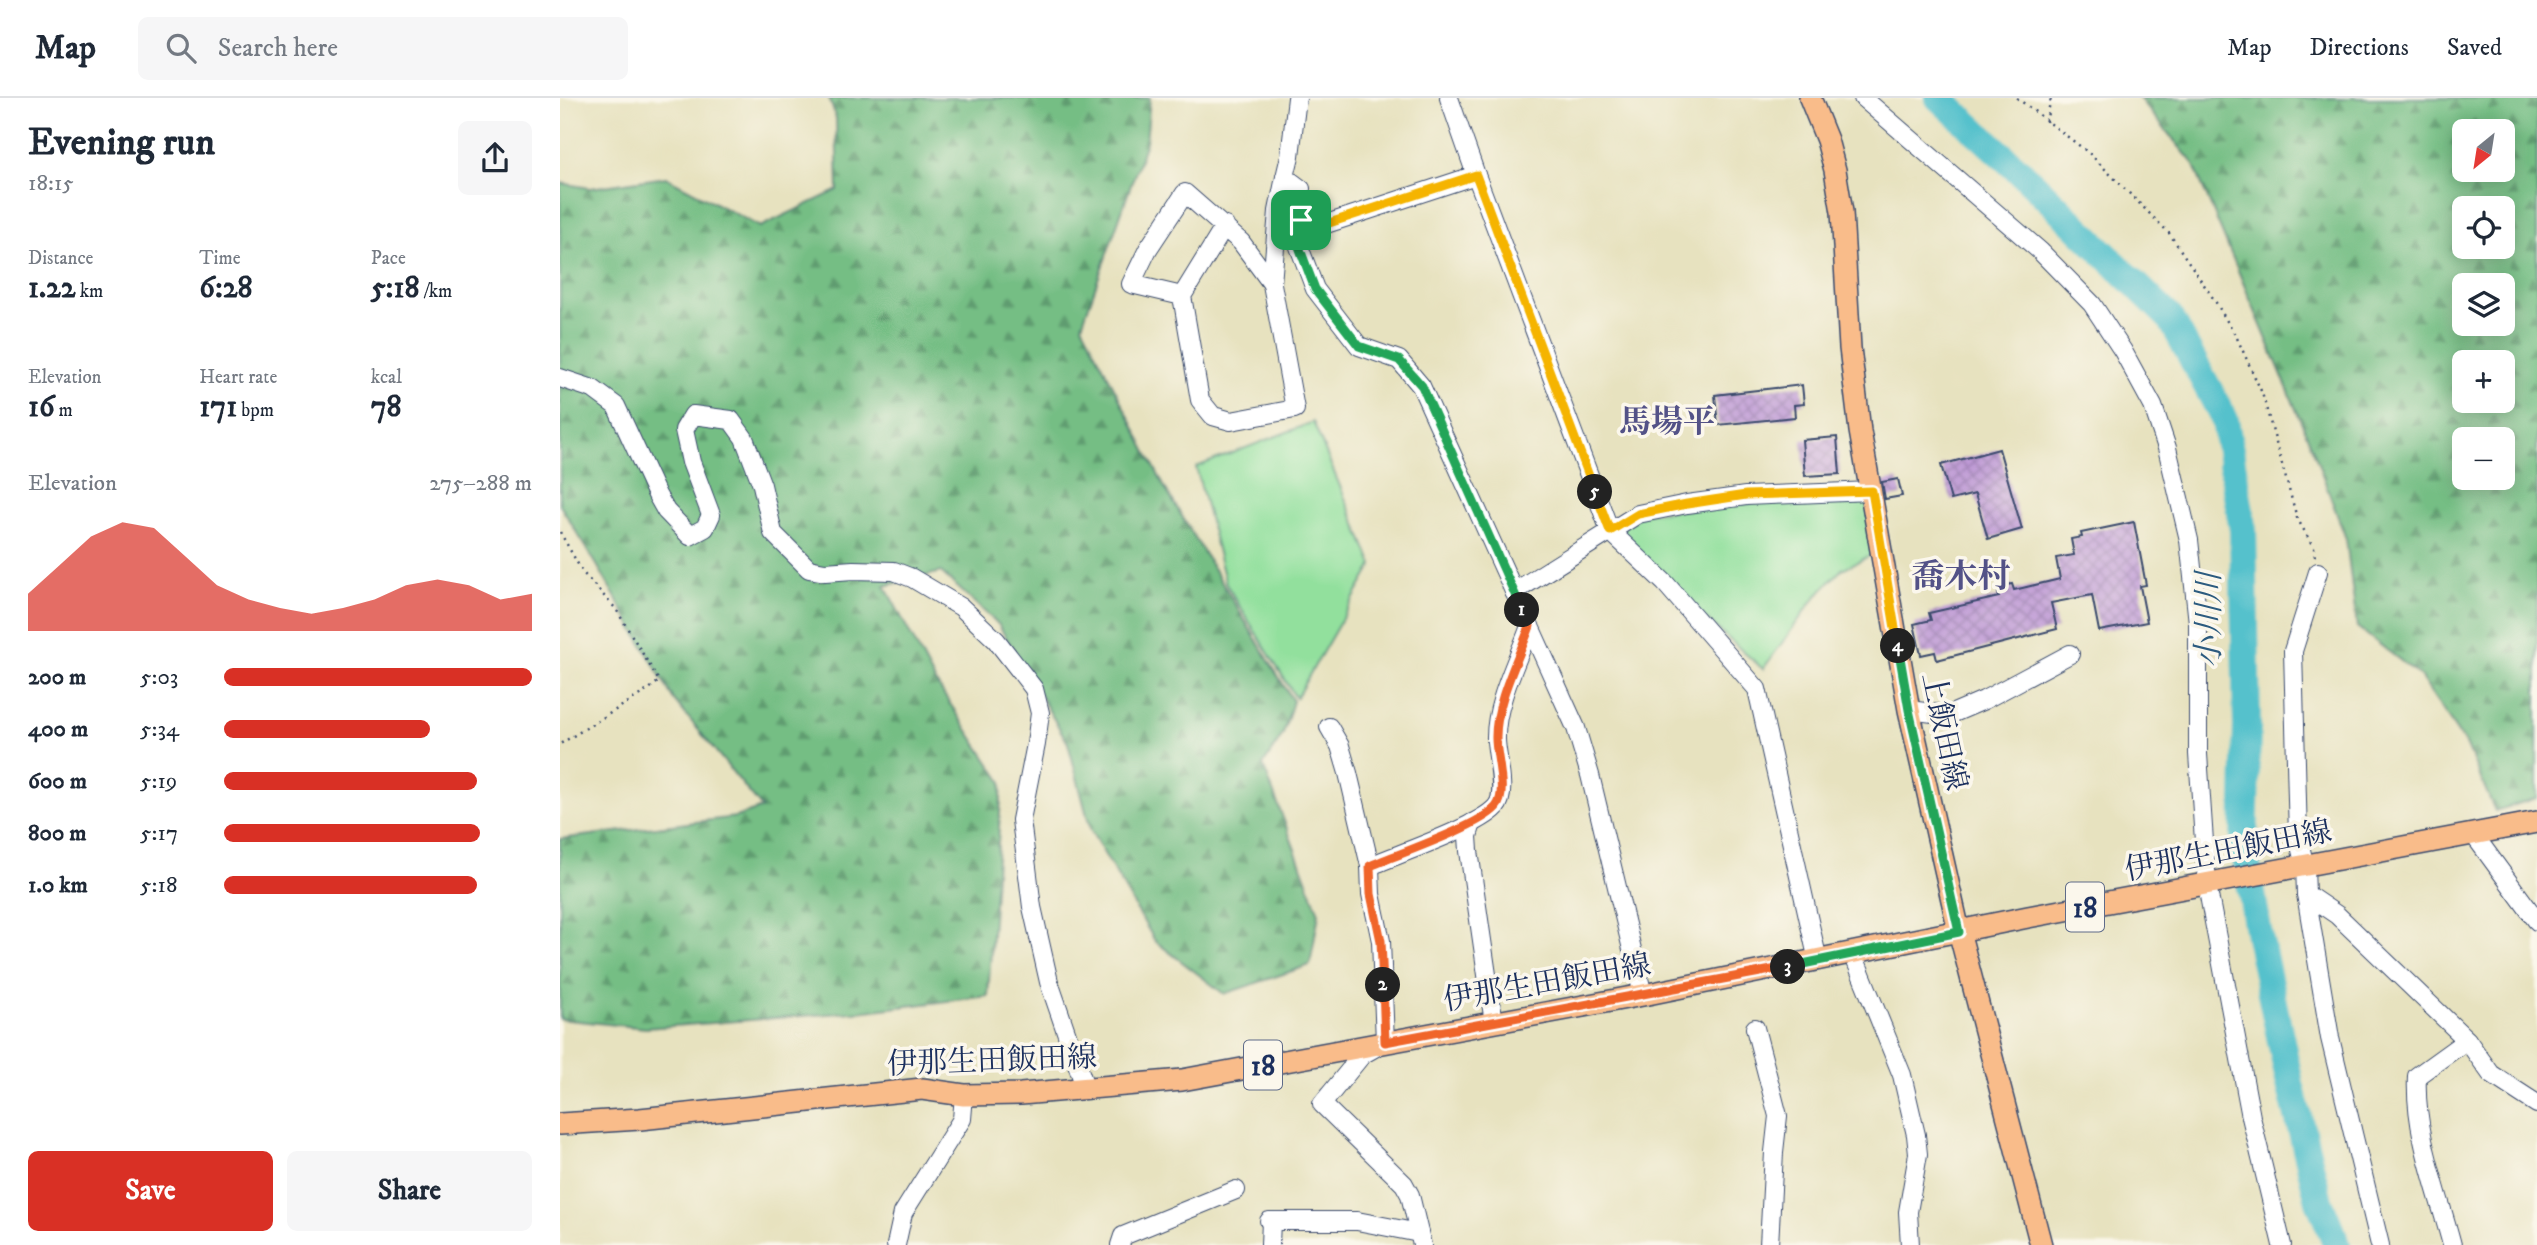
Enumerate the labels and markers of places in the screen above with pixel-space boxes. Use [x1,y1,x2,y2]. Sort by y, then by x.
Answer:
pin [1271,190,1331,250]
pin: 5 [1578,474,1612,510]
pin: 1 [1504,592,1539,628]
pin: 4 [1880,628,1916,664]
pin: 3 [1770,950,1806,984]
pin: 2 [1366,968,1400,1002]

